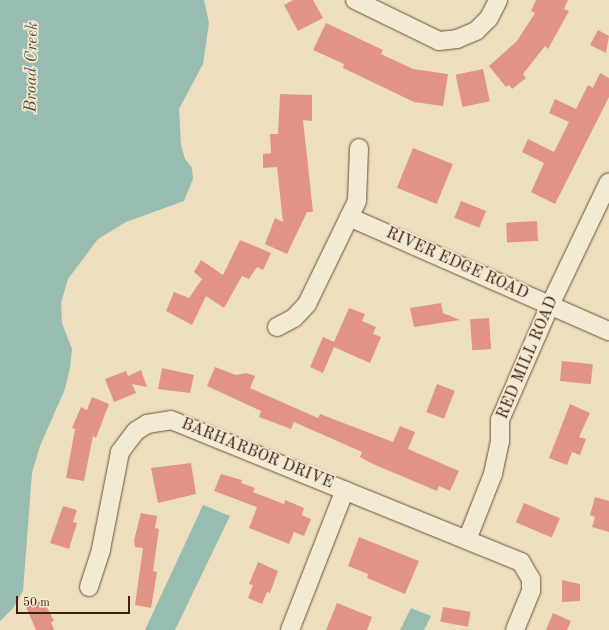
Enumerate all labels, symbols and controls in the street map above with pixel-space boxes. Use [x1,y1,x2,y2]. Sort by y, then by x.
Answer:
water label: Broad Creek [21,21,43,113]
street label: RIVER EDGE ROAD [383,224,531,304]
street label: RED MILL ROAD [493,294,563,422]
street label: BARHARBOR DRIVE [178,415,336,493]
scale bar [18,588,132,614]
text: 50 m [23,597,50,609]

